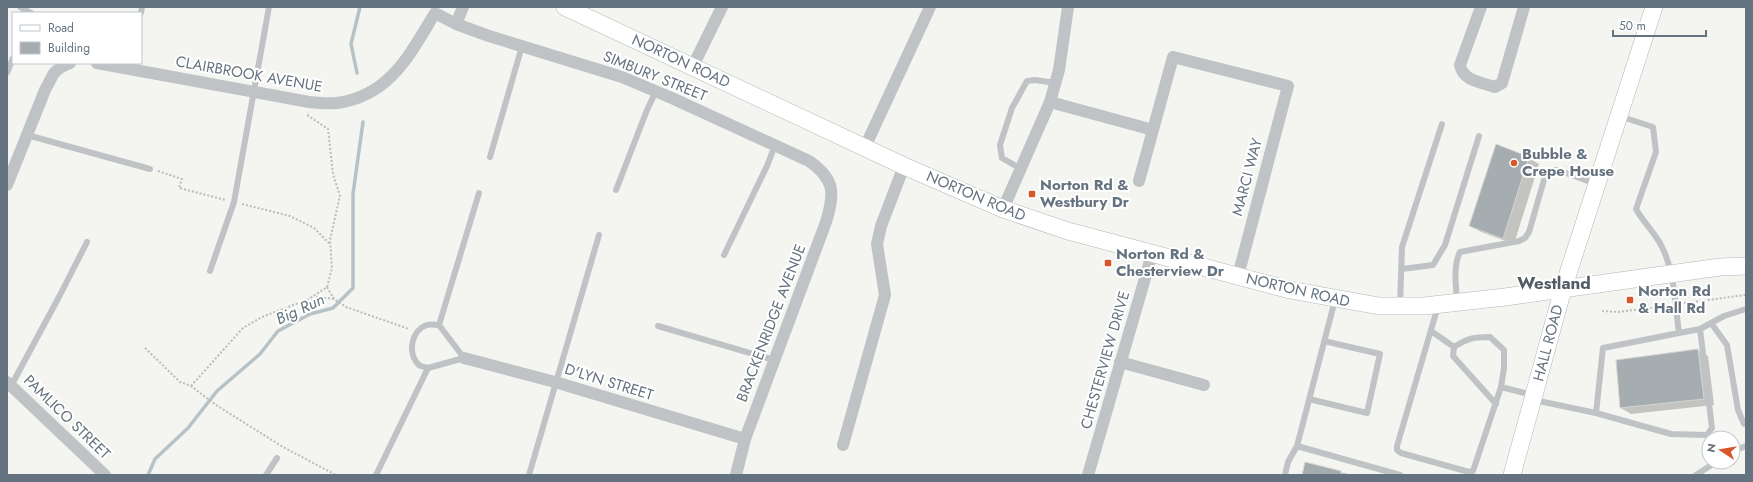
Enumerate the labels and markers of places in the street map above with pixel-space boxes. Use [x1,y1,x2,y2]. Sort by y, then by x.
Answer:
place label: Bubble & Crepe House [1522,143,1615,182]
marker: Bubble & Crepe House [1509,158,1519,168]
place label: Norton Rd & Westbury Dr [1040,174,1130,213]
marker: Norton Rd & Westbury Dr [1027,189,1037,199]
place label: Norton Rd & Chesterview Dr [1116,243,1225,282]
marker: Norton Rd & Chesterview Dr [1103,258,1113,268]
place label: Norton Rd & Hall Rd [1638,280,1711,319]
marker: Norton Rd & Hall Rd [1625,295,1635,305]

